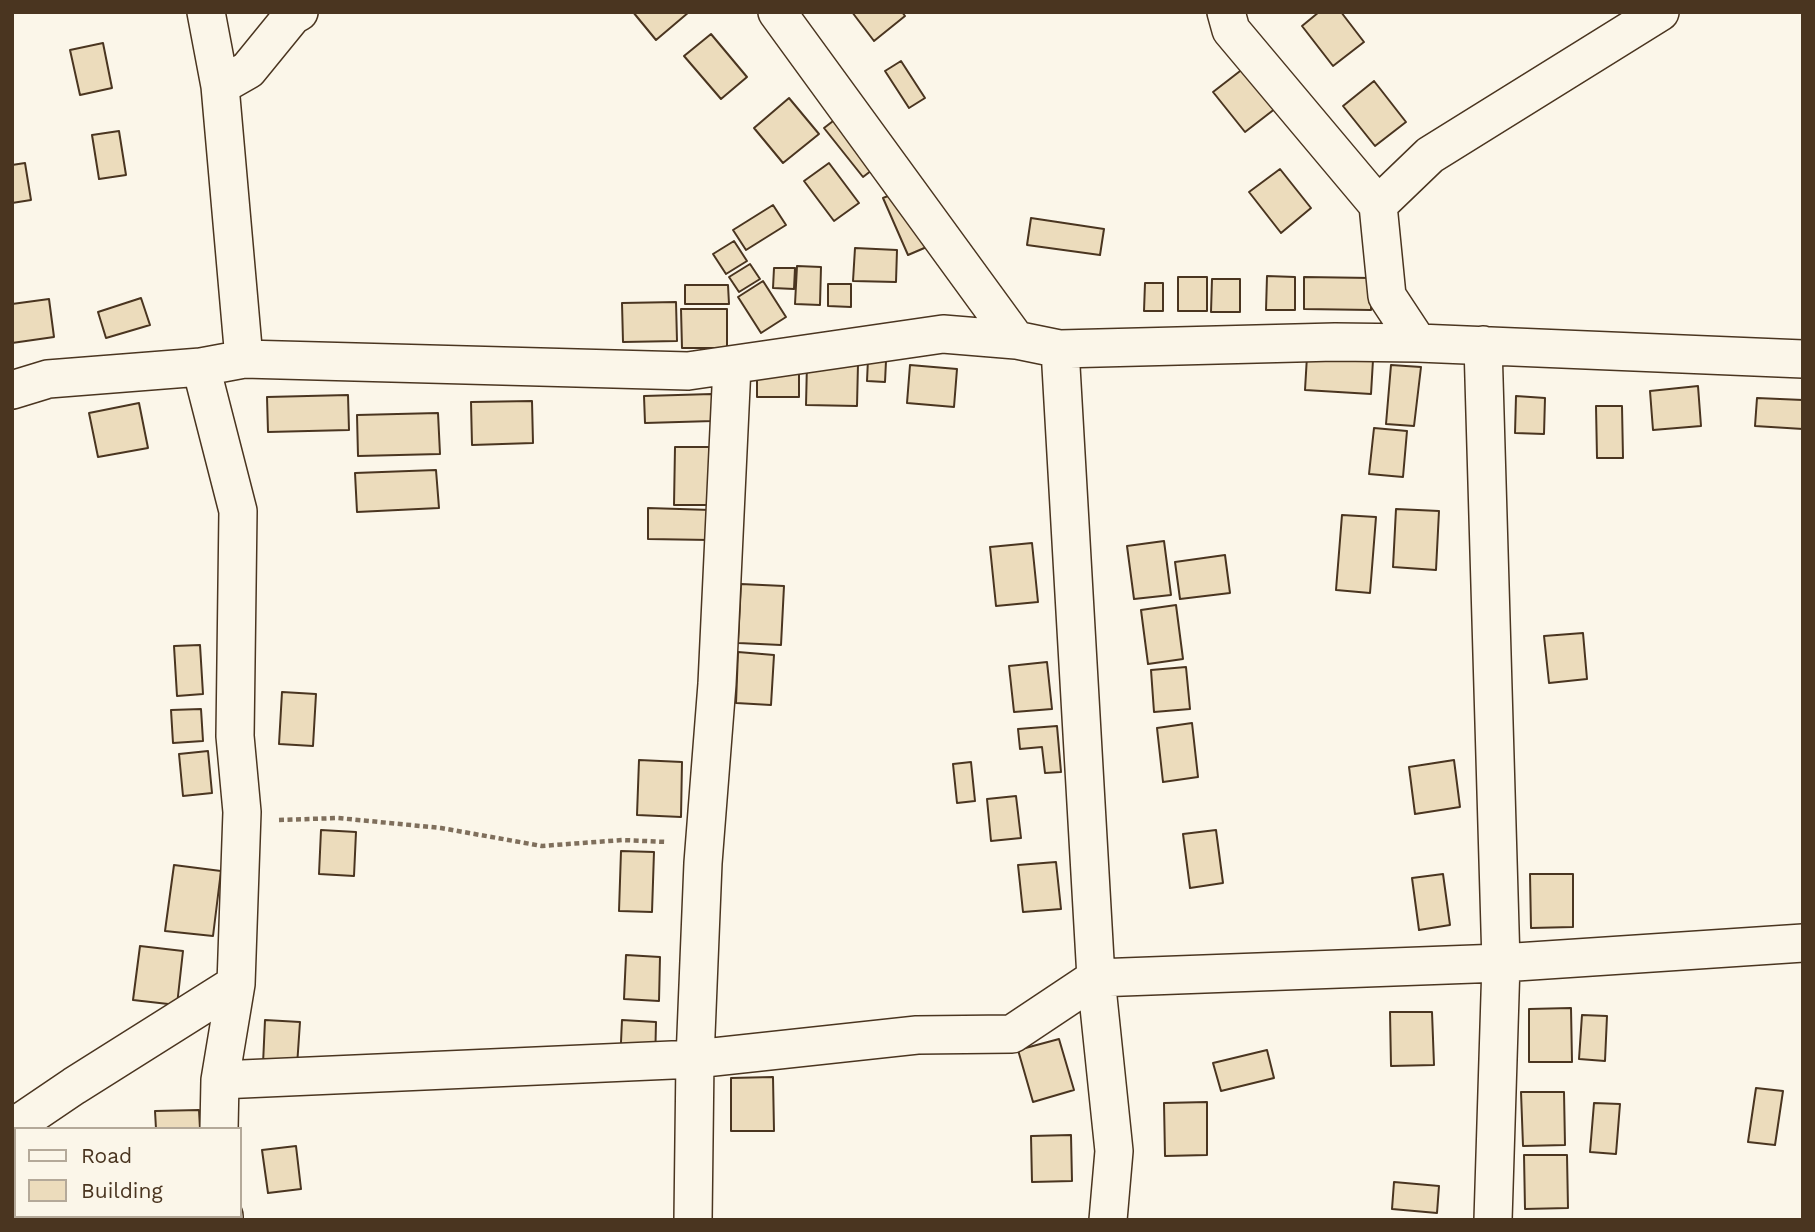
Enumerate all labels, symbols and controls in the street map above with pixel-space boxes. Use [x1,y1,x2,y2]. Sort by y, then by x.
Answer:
legend [14,1127,242,1218]
text: Road [81,1143,132,1168]
text: Building [81,1178,163,1203]

